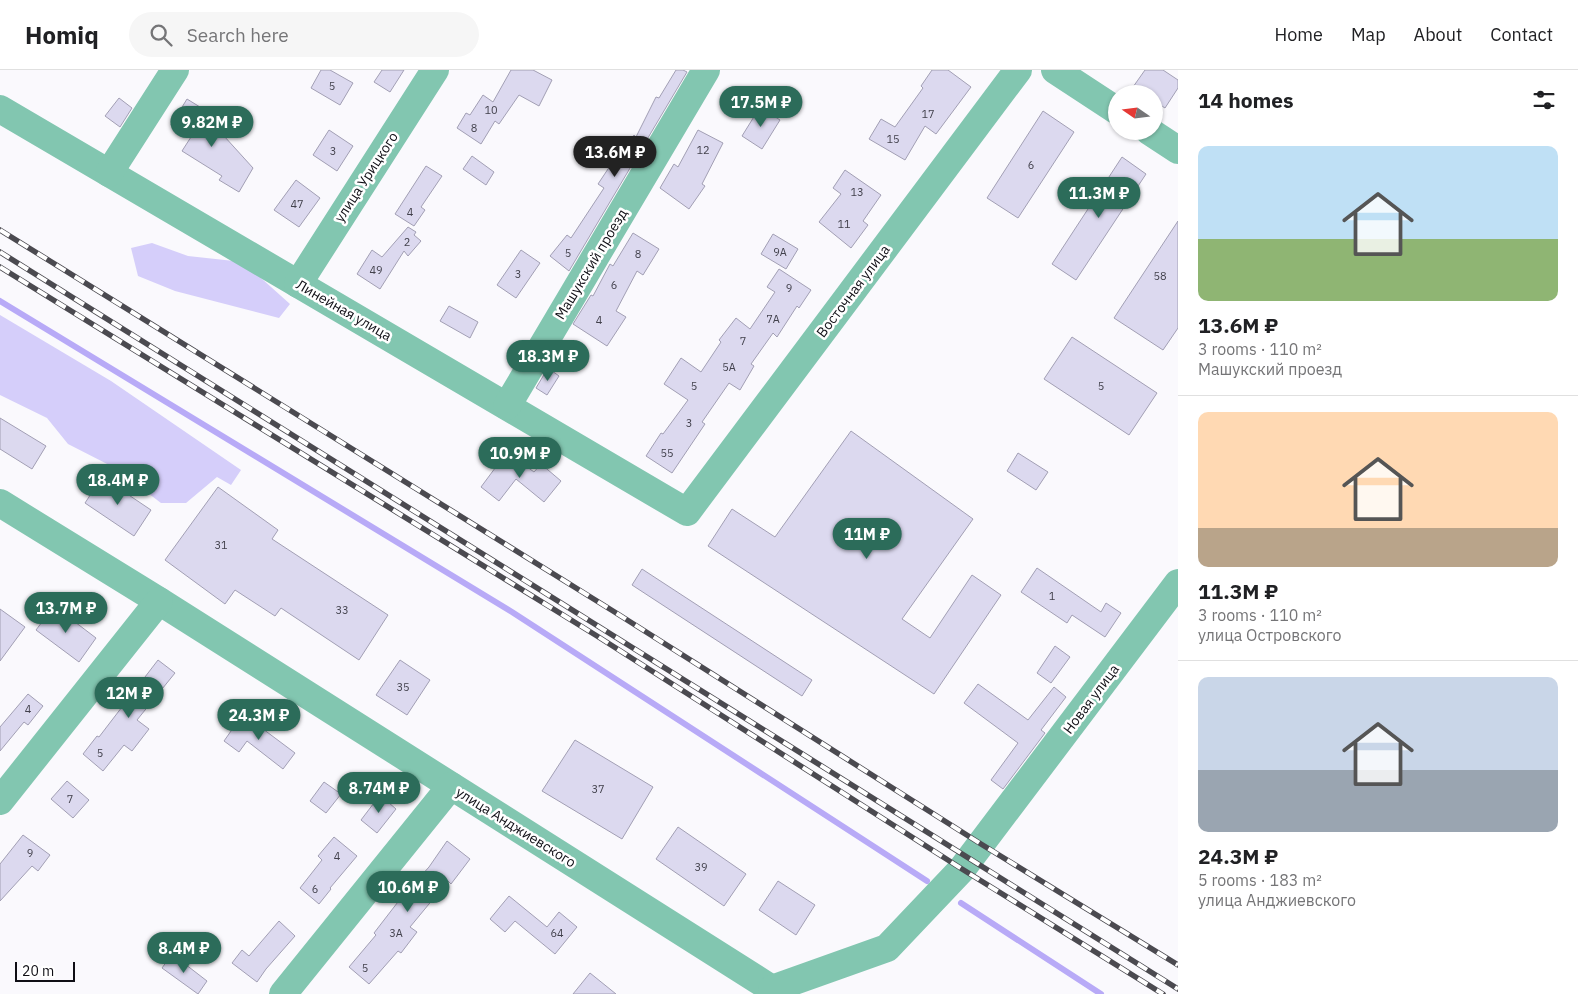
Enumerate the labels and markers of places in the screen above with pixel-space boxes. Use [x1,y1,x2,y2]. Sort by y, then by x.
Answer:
pin: 17.5M ₽ [715,85,807,128]
pin: 9.82M ₽ [166,106,258,148]
pin: 13.6M ₽ [569,136,661,178]
pin: 11.3M ₽ [1053,176,1145,219]
pin: 18.3M ₽ [502,340,594,382]
pin: 10.9M ₽ [474,436,566,479]
pin: 18.4M ₽ [72,464,164,506]
pin: 11M ₽ [832,518,902,560]
pin: 13.7M ₽ [20,592,112,634]
pin: 12M ₽ [94,676,164,719]
pin: 24.3M ₽ [213,698,305,741]
pin: 8.74M ₽ [333,772,425,814]
pin: 10.6M ₽ [362,870,454,913]
pin: 8.4M ₽ [143,932,225,974]

